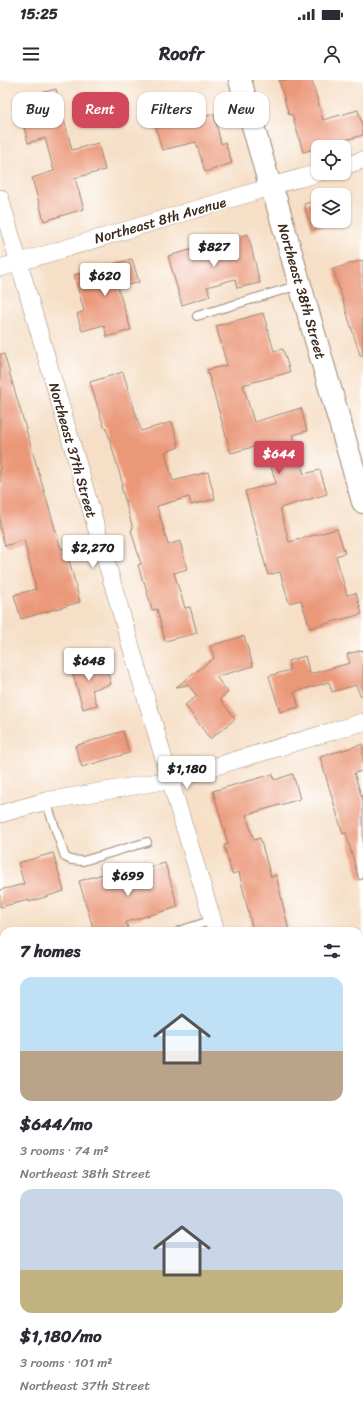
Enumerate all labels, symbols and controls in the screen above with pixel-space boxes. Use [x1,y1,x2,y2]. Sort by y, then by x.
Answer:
text: 15:25 [20,1,58,27]
text: Roofr [159,38,204,70]
icon: menu [20,43,42,65]
icon: person [321,43,343,65]
chip: Buy [12,92,64,128]
chip: Rent [72,92,129,128]
chip: Filters [137,92,206,128]
chip: New [214,92,269,128]
map controls [311,140,351,228]
button: locate [311,140,351,180]
button: layers [311,188,351,228]
street label: Northeast 8th Avenue [91,190,229,251]
street label: Northeast 38th Street [270,220,333,362]
pin: $827 [190,234,238,268]
text: $827 [198,235,230,258]
pin: $620 [81,263,129,297]
text: $620 [89,264,121,287]
street label: Northeast 37th Street [41,379,104,521]
pin: $644 [255,441,303,475]
text: $644 [263,442,295,465]
pin: $2,270 [60,535,126,569]
text: $2,270 [72,536,114,559]
pin: $648 [65,648,113,682]
text: $648 [73,649,105,672]
pin: $1,180 [154,756,220,790]
text: $1,180 [167,757,207,780]
pin: $699 [104,863,152,897]
text: $699 [112,864,144,887]
text: 7 homes [20,936,80,966]
icon: filters [321,940,343,962]
icon: home [146,1003,218,1075]
text: $644/mo [20,1109,92,1139]
text: 3 rooms · 74 m² [20,1139,109,1162]
text: Northeast 38th Street [20,1162,150,1185]
icon: home [146,1215,218,1287]
text: $1,180/mo [20,1321,102,1351]
text: 3 rooms · 101 m² [20,1351,112,1374]
text: Northeast 37th Street [20,1374,150,1397]

